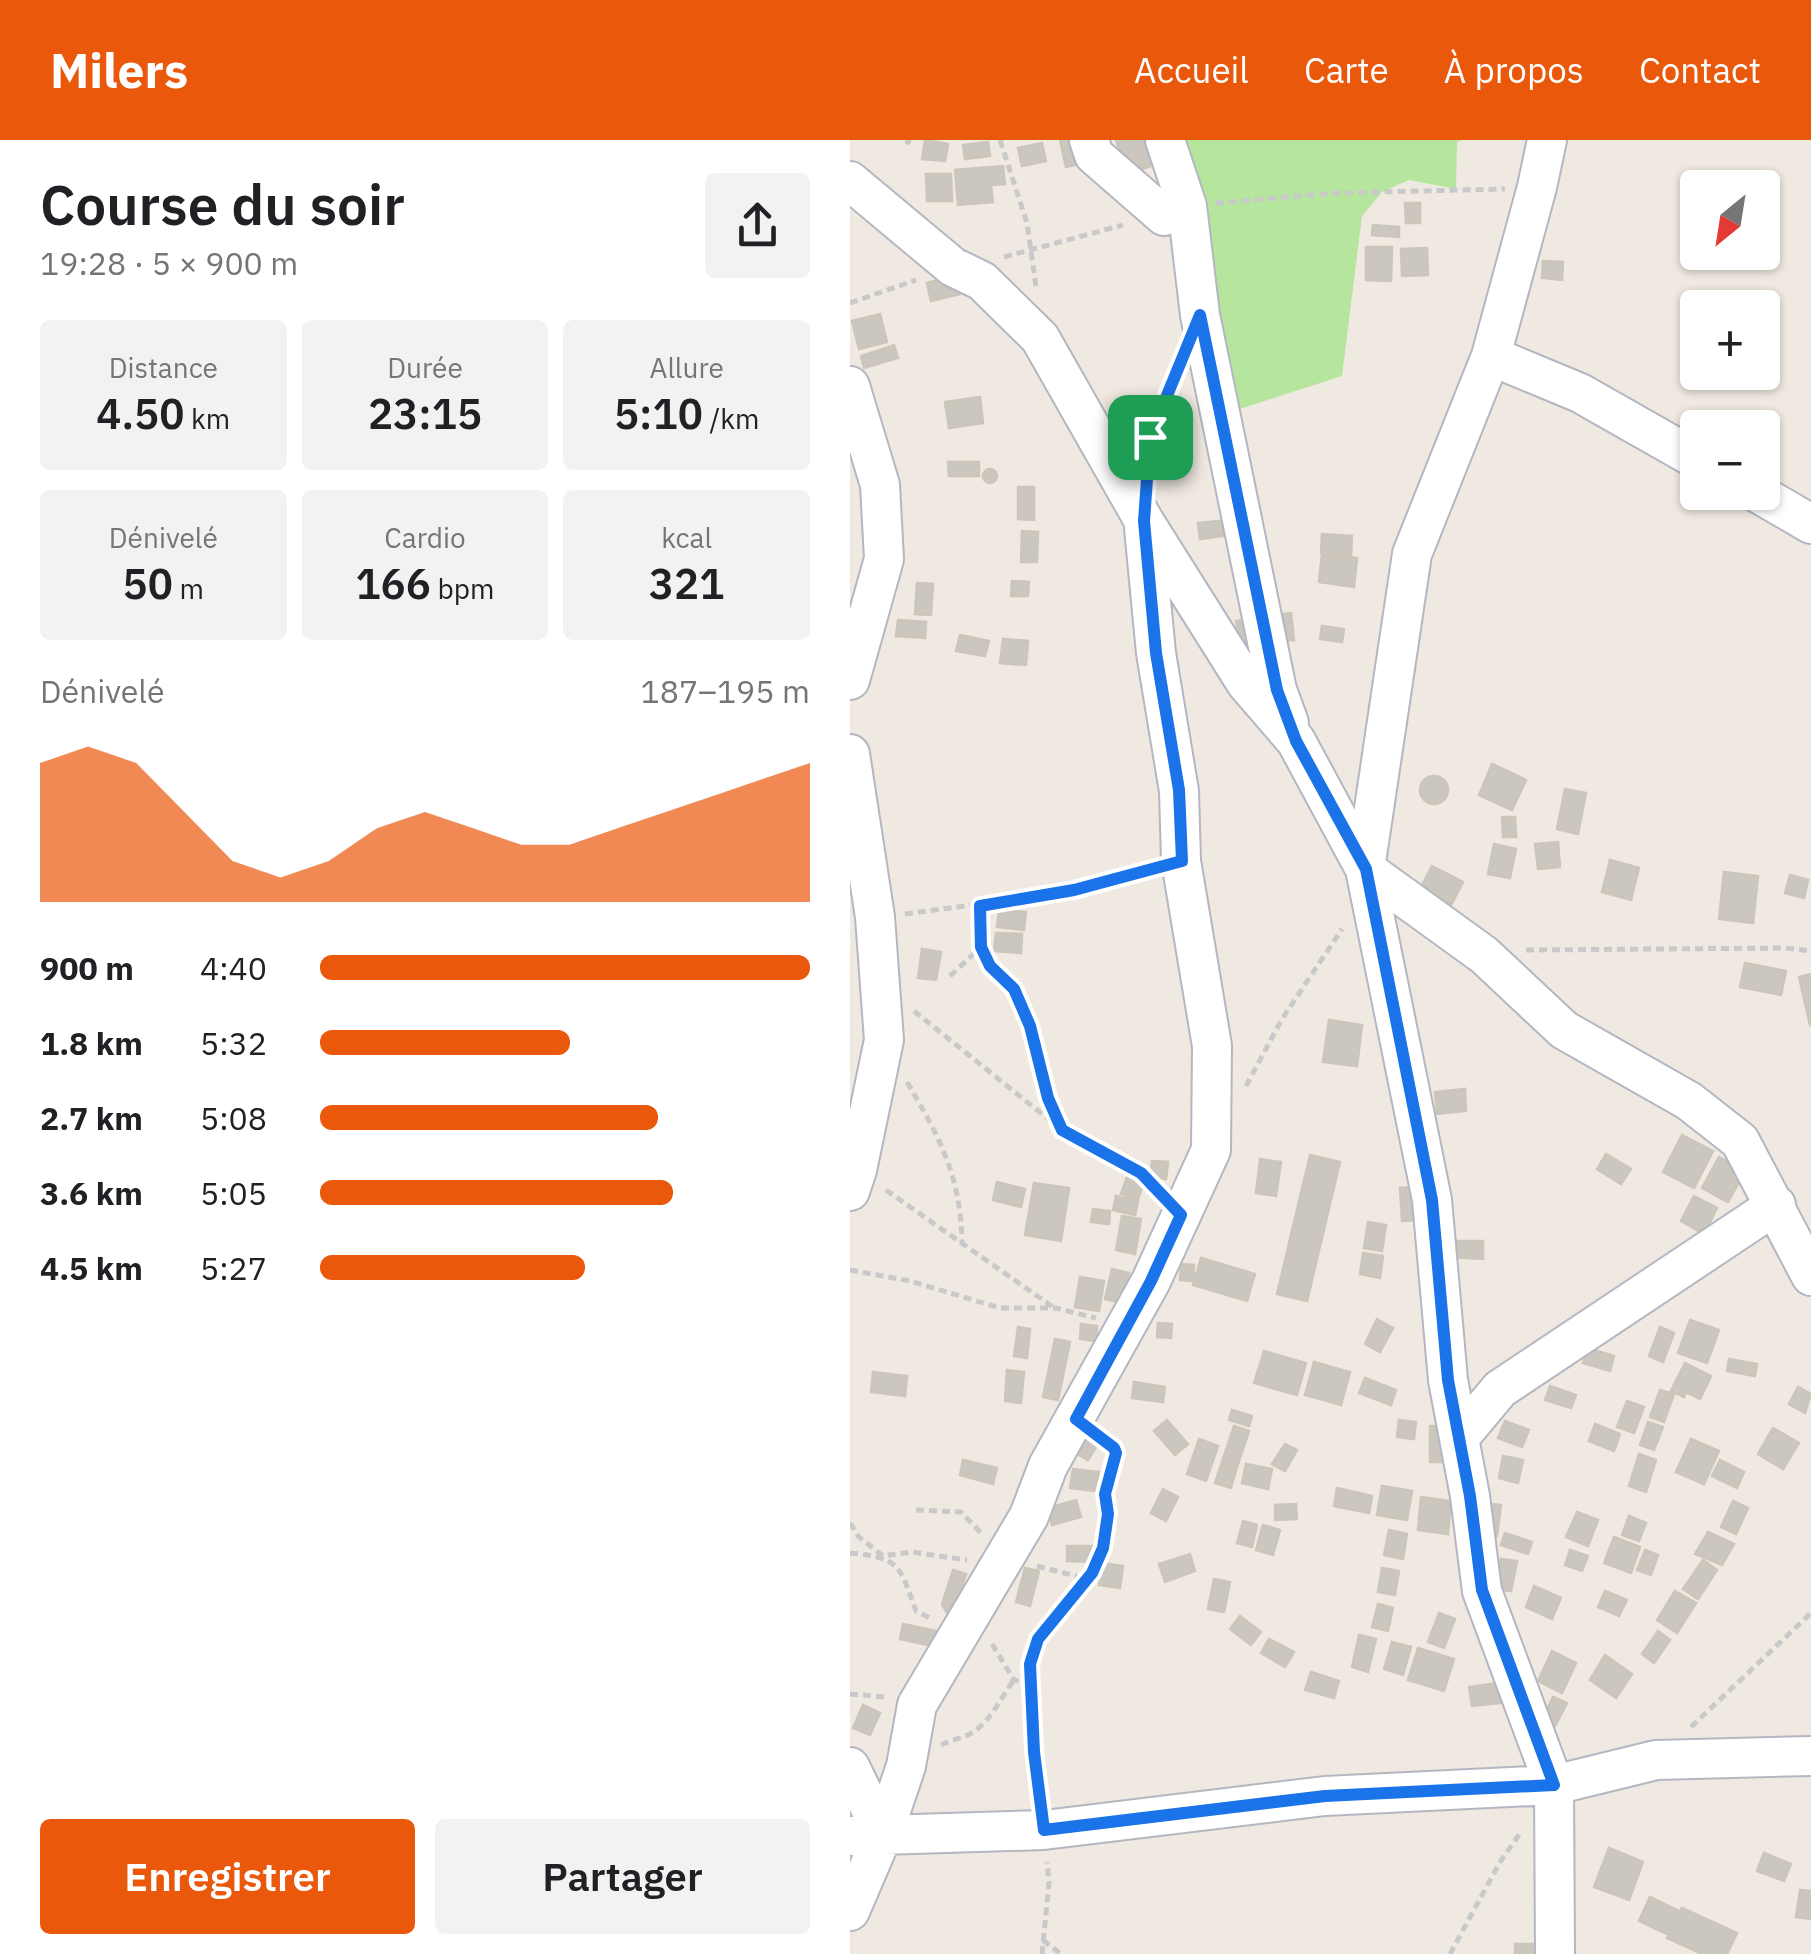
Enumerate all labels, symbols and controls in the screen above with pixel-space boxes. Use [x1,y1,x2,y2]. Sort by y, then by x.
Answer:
text: Milers [50,39,188,101]
text: Accueil [1134,47,1249,93]
text: Carte [1304,47,1389,93]
text: À propos [1444,47,1584,93]
text: Contact [1639,47,1761,93]
text: Course du soir [40,169,405,240]
north arrow [1680,170,1780,270]
map controls [1680,170,1780,510]
button: share [705,173,810,278]
text: 19:28 · 5 × 900 m [40,242,298,284]
button: + [1680,290,1780,390]
text: Distance [109,349,218,386]
text: Durée [387,349,463,386]
text: Allure [649,349,724,386]
text: 4.50 [96,386,185,441]
text: 23:15 [368,386,482,441]
text: 5:10 [614,386,703,441]
pin [1108,395,1193,480]
text: km [185,400,230,437]
text: /km [703,400,759,437]
icon: arrive [1123,410,1178,465]
button: − [1680,410,1780,510]
text: Dénivelé [109,519,218,556]
text: Cardio [384,519,466,556]
text: kcal [661,519,712,556]
text: 50 [123,556,173,611]
text: 166 [355,556,431,611]
text: 321 [649,556,724,611]
text: m [173,570,204,607]
text: bpm [431,570,495,607]
text: Dénivelé [40,670,165,712]
text: 187–195 m [640,670,810,712]
text: 900 m [40,947,134,989]
text: 4:40 [200,947,267,989]
text: 1.8 km [40,1022,143,1064]
text: 5:32 [200,1022,267,1064]
text: 2.7 km [40,1097,143,1139]
text: 5:08 [200,1097,267,1139]
text: 3.6 km [40,1172,143,1214]
text: 5:05 [200,1172,267,1214]
text: 4.5 km [40,1247,143,1289]
text: 5:27 [200,1247,267,1289]
button: Enregistrer [40,1819,415,1934]
button: Partager [435,1819,810,1934]

